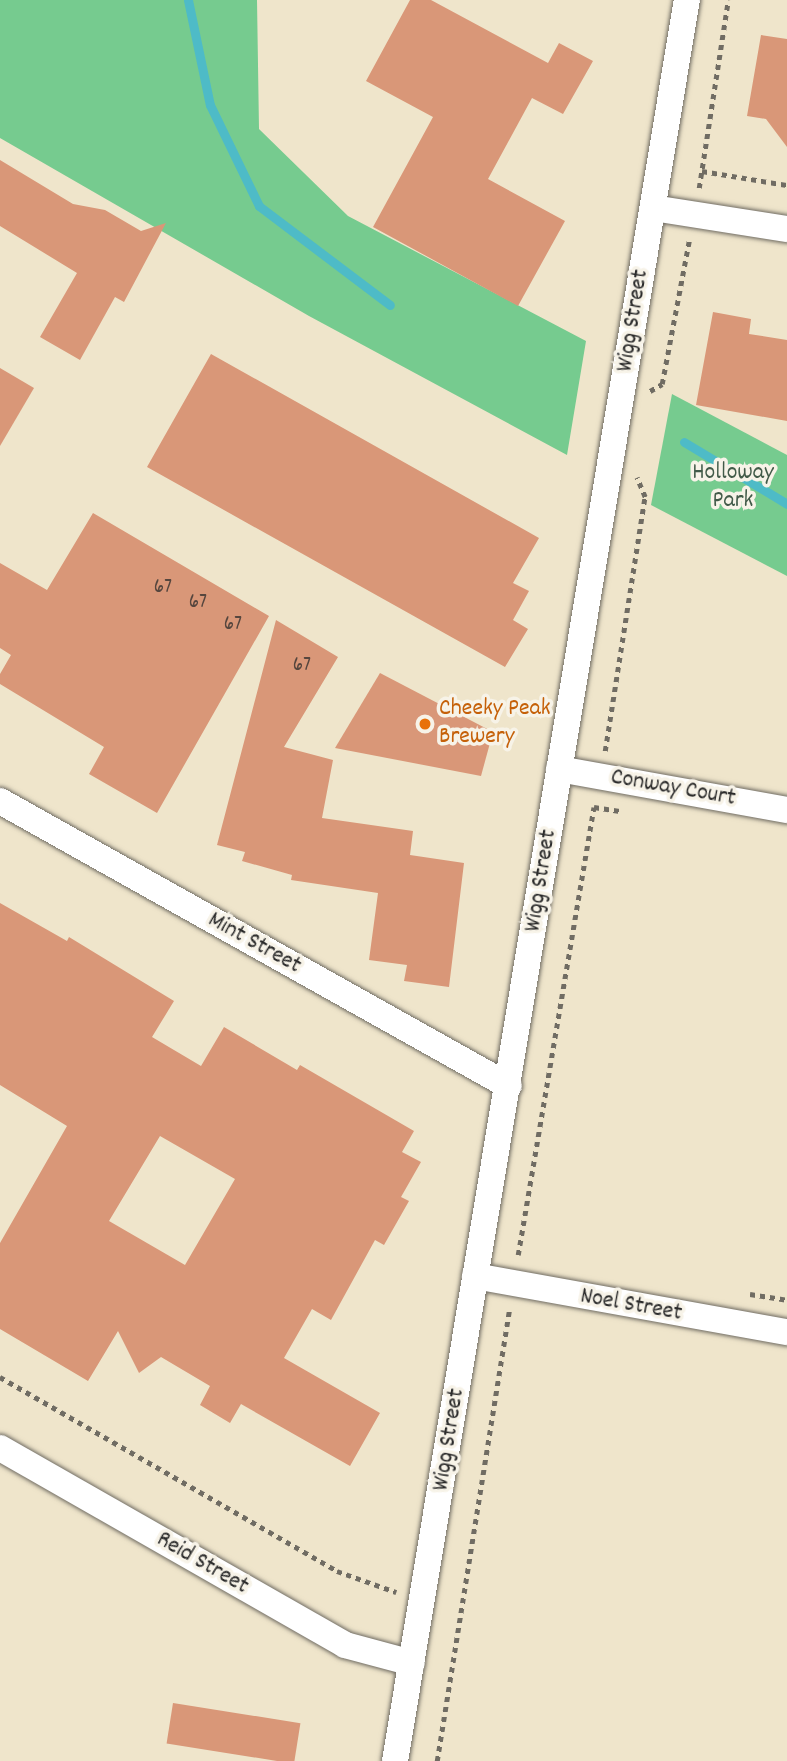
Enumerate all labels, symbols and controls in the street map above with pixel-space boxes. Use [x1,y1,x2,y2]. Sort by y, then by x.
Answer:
street label: Wigg Street [612,268,656,374]
park label: Holloway Park [692,460,774,516]
house number: 67 [154,575,172,601]
house number: 67 [189,590,207,616]
house number: 67 [224,612,242,638]
house number: 67 [293,653,311,679]
place label: Cheeky Peak Brewery [439,696,551,752]
marker: Cheeky Peak Brewery [417,716,433,732]
street label: Conway Court [608,764,738,814]
street label: Wigg Street [520,828,564,934]
street label: Mint Street [202,907,306,981]
street label: Noel Street [578,1283,684,1329]
street label: Wigg Street [428,1387,472,1493]
street label: Reid Street [151,1526,253,1602]

